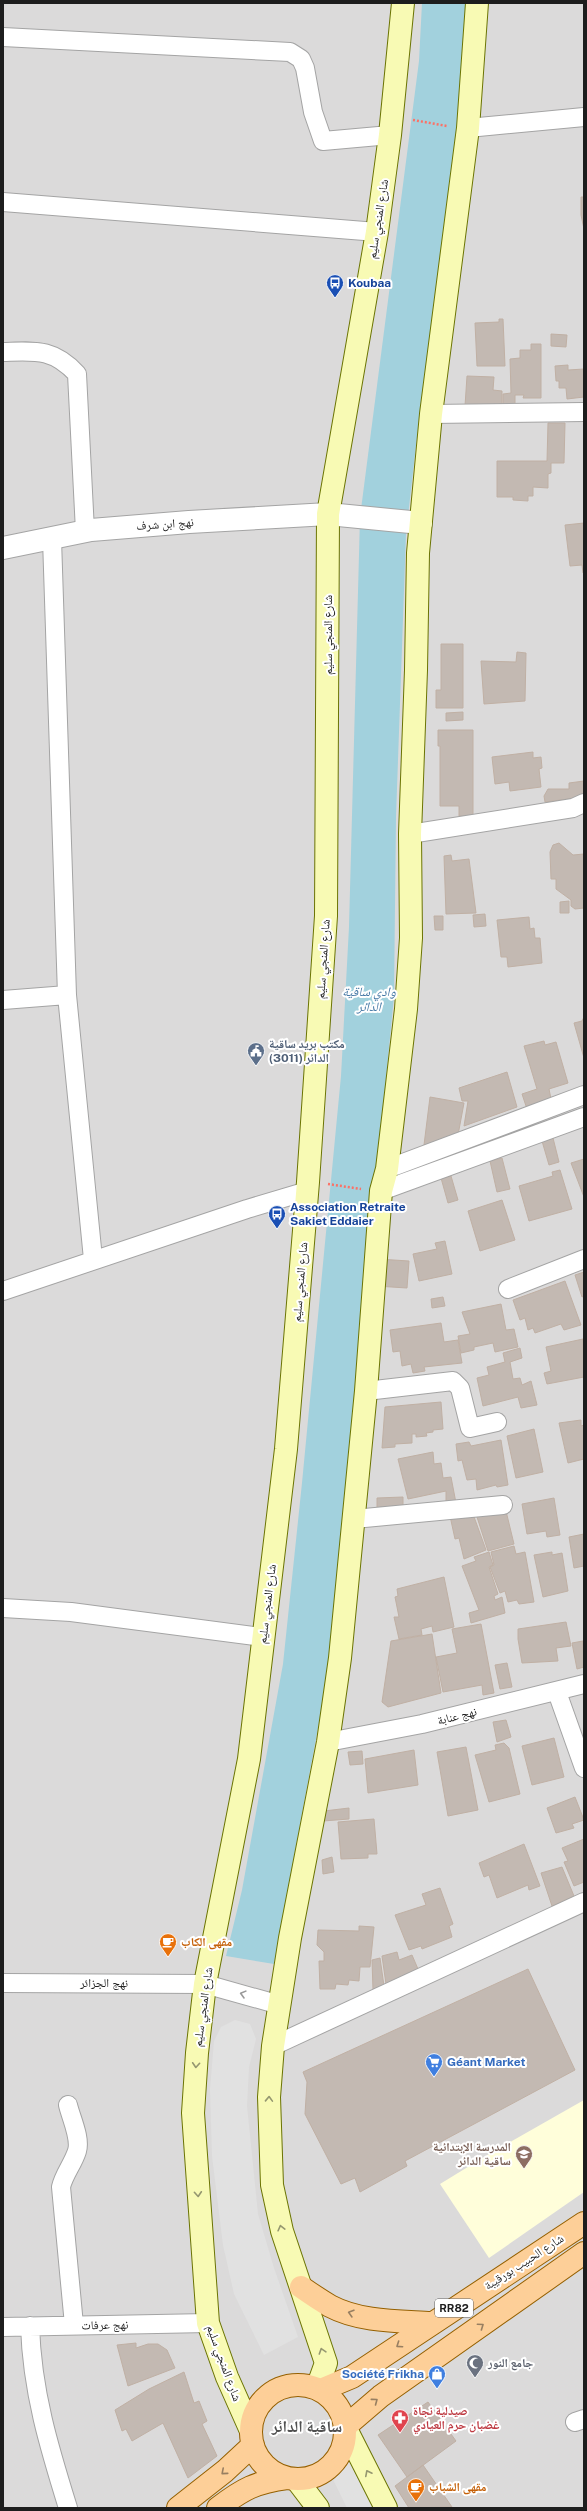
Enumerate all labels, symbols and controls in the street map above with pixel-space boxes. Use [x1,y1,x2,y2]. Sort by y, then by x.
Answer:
street label: شارع المنجي سليم [365,178,394,260]
bus stop icon: Koubaa [325,273,345,298]
place label: Koubaa [348,276,391,290]
street label: نهج ابن شرف [136,515,194,533]
street label: شارع المنجي سليم [321,595,338,675]
street label: شارع المنجي سليم [313,918,336,1000]
water label: وادي ساقية الدائر [342,984,396,1014]
place label: مكتب بريد ساقية الدائر (3011) [269,1037,345,1065]
public building icon: مكتب بريد ساقية الدائر (3011) [246,1041,266,1066]
place label: Association Retraite Sakiet Eddaier [290,1200,406,1228]
bus stop icon: Association Retraite Sakiet Eddaier [267,1204,287,1229]
street label: شارع المنجي سليم [290,1241,314,1323]
street label: شارع المنجي سليم [255,1563,282,1645]
street label: نهج عنابة [436,1704,478,1728]
cafe icon: مقهى الكاب [158,1932,178,1957]
place label: مقهى الكاب [181,1935,232,1950]
street label: شارع المنجي سليم [190,1966,219,2048]
street label: نهج الجزائر [79,1976,128,1990]
one-way arrow [239,1991,246,1999]
supermarket icon: Géant Market [424,2052,444,2077]
place label: Géant Market [447,2055,525,2069]
one-way arrow [191,2062,200,2068]
one-way arrow [265,2096,274,2102]
place label: المدرسة الإبتدائية ساقية الدائر [433,2140,511,2168]
school or university icon: المدرسة الإبتدائية ساقية الدائر [514,2144,534,2169]
one-way arrow [194,2191,203,2197]
one-way arrow [278,2225,286,2231]
street label: شارع الحبيب بورقيبة [482,2231,567,2294]
road number: RR82 [435,2299,473,2317]
one-way arrow [347,2309,354,2318]
street label: نهج عرفات [81,2318,129,2332]
street label: شارع المنجي سليم [201,2323,244,2404]
one-way arrow [477,2324,484,2331]
one-way arrow [397,2340,404,2347]
one-way arrow [319,2348,327,2355]
mosque icon: جامع النور [465,2353,485,2378]
place label: جامع النور [487,2356,533,2371]
shop icon: Société Frikha [427,2364,447,2389]
place label: Société Frikha [342,2367,424,2381]
one-way arrow [371,2398,378,2405]
place label: صيدلية نجاة غضبان حرم العيادي [413,2404,500,2435]
pharmacy icon: صيدلية نجاة غضبان حرم العيادي [390,2408,410,2433]
district label: ساقية الدائر [271,2417,342,2436]
one-way arrow [222,2467,229,2474]
one-way arrow [365,2470,373,2477]
cafe icon: مقهى الشباب [406,2477,426,2502]
place label: مقهى الشباب [429,2480,487,2495]

